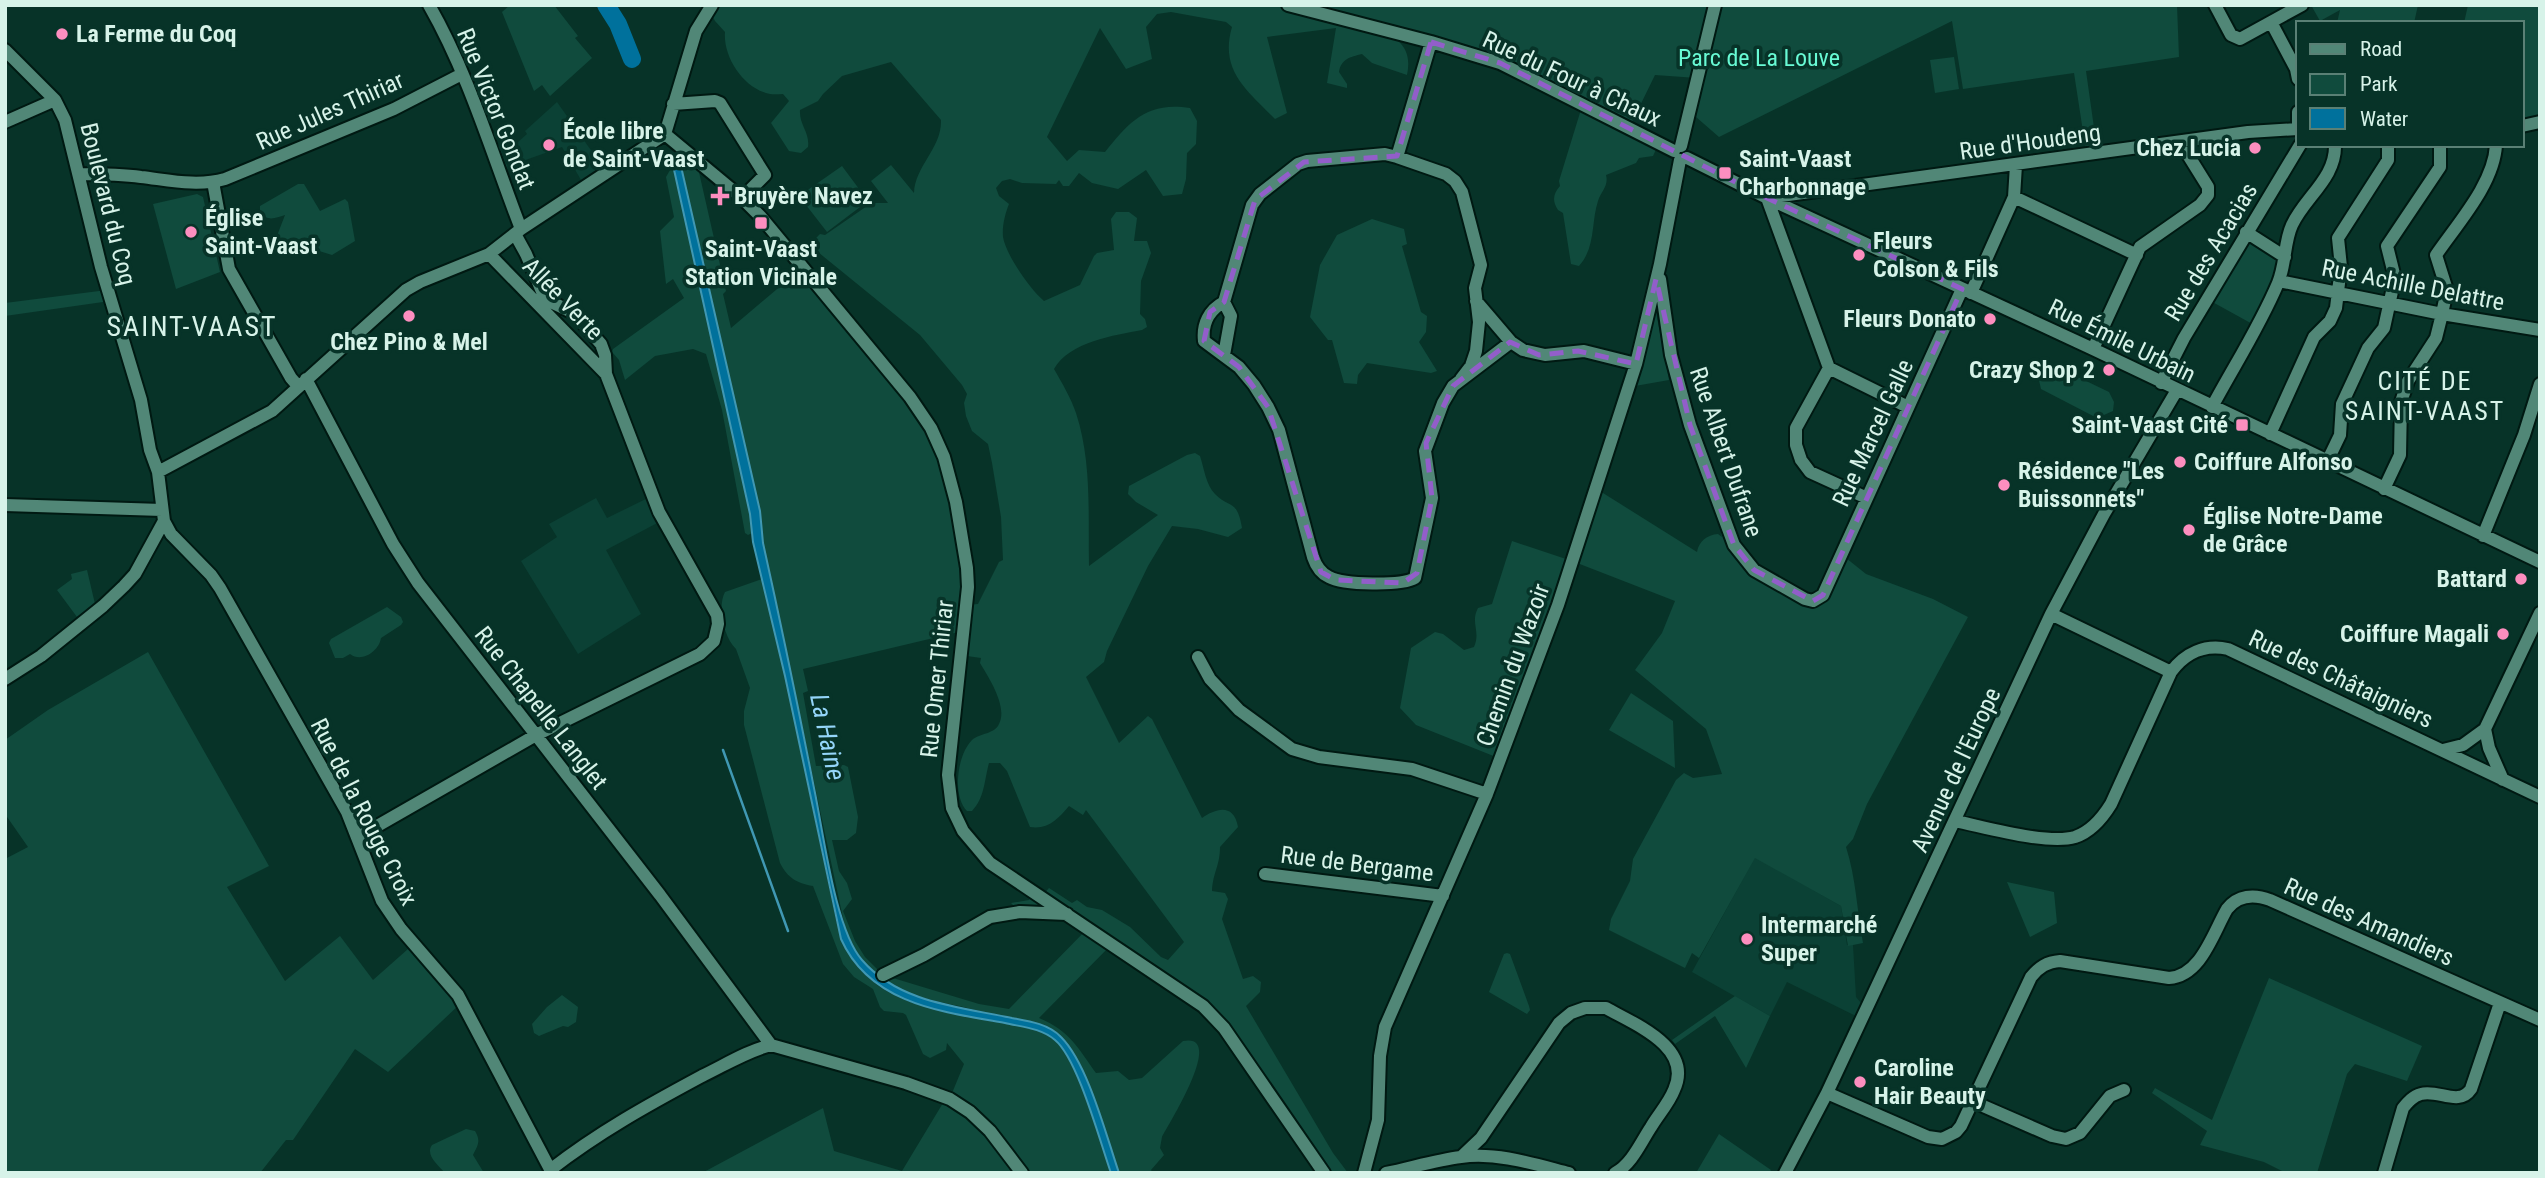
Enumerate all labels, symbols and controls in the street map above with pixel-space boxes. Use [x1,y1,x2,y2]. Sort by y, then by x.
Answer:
place label: La Ferme du Coq [76,20,237,48]
legend [2296,21,2524,147]
street label: Rue Victor Gondat [451,24,541,194]
street label: Rue du Four à Chaux [1478,25,1666,133]
marker: La Ferme du Coq [54,26,70,42]
text: Road [2360,37,2402,61]
park label: Parc de La Louve [1678,44,1840,72]
street label: Rue Jules Thiriar [252,66,408,156]
text: Park [2360,72,2398,96]
text: Water [2360,107,2408,131]
place label: École libre de Saint-Vaast [563,117,704,173]
street label: Rue d'Houdeng [1958,118,2102,166]
street label: Boulevard du Coq [74,120,142,288]
place label: Chez Lucia [2136,134,2241,162]
marker: École libre de Saint-Vaast [541,137,557,153]
marker: Chez Lucia [2247,140,2263,156]
place label: Saint-Vaast Charbonnage [1739,145,1866,201]
marker: Saint-Vaast Charbonnage [1717,165,1733,181]
street label: Rue des Acacias [2159,178,2263,326]
place label: Bruyère Navez [734,182,873,210]
marker: Bruyère Navez [712,188,728,204]
place label: Église Saint-Vaast [205,204,317,260]
marker: Saint-Vaast Station Vicinale [753,215,769,231]
marker: Église Saint-Vaast [183,224,199,240]
place label: Fleurs Colson & Fils [1873,227,1999,283]
place label: Saint-Vaast Station Vicinale [685,235,837,291]
marker: Fleurs Colson & Fils [1851,247,1867,263]
street label: Allée Verte [517,252,609,346]
street label: Rue Achille Delattre [2319,254,2507,316]
street label: Rue Émile Urbain [2044,293,2200,389]
place label: Fleurs Donato [1843,305,1976,333]
marker: Chez Pino & Mel [401,308,417,324]
district label: SAINT-VAAST [106,310,278,343]
marker: Fleurs Donato [1982,311,1998,327]
place label: Chez Pino & Mel [330,328,488,356]
street label: Rue Marcel Galle [1827,355,1919,511]
place label: Crazy Shop 2 [1969,356,2095,384]
marker: Crazy Shop 2 [2101,362,2117,378]
street label: Rue Albert Dufrane [1684,363,1768,541]
district label: CITÉ DE SAINT-VAAST [2345,366,2505,426]
place label: Saint-Vaast Cité [2072,411,2228,439]
marker: Saint-Vaast Cité [2234,417,2250,433]
place label: Coiffure Alfonso [2194,448,2353,476]
marker: Coiffure Alfonso [2172,454,2188,470]
place label: Résidence "Les Buissonnets" [2018,457,2165,513]
marker: Résidence "Les Buissonnets" [1996,477,2012,493]
place label: Église Notre-Dame de Grâce [2203,502,2383,558]
marker: Église Notre-Dame de Grâce [2181,522,2197,538]
place label: Battard [2437,565,2507,593]
marker: Battard [2513,571,2529,587]
street label: Chemin du Wazoir [1471,580,1555,750]
street label: Rue Omer Thiriar [915,599,959,759]
place label: Coiffure Magali [2340,620,2489,648]
street label: Rue Chapelle Langlet [469,621,613,795]
street label: Rue des Châtaigniers [2244,624,2438,734]
marker: Coiffure Magali [2495,626,2511,642]
street label: Avenue de l'Europe [1906,683,2006,857]
water label: La Haine [804,691,852,783]
street label: Rue de la Rouge Croix [305,714,423,910]
street label: Rue de Bergame [1279,841,1435,887]
street label: Rue des Amandiers [2280,872,2458,972]
place label: Intermarché Super [1761,911,1877,967]
marker: Intermarché Super [1739,931,1755,947]
place label: Caroline Hair Beauty [1874,1054,1986,1110]
marker: Caroline Hair Beauty [1852,1074,1868,1090]

